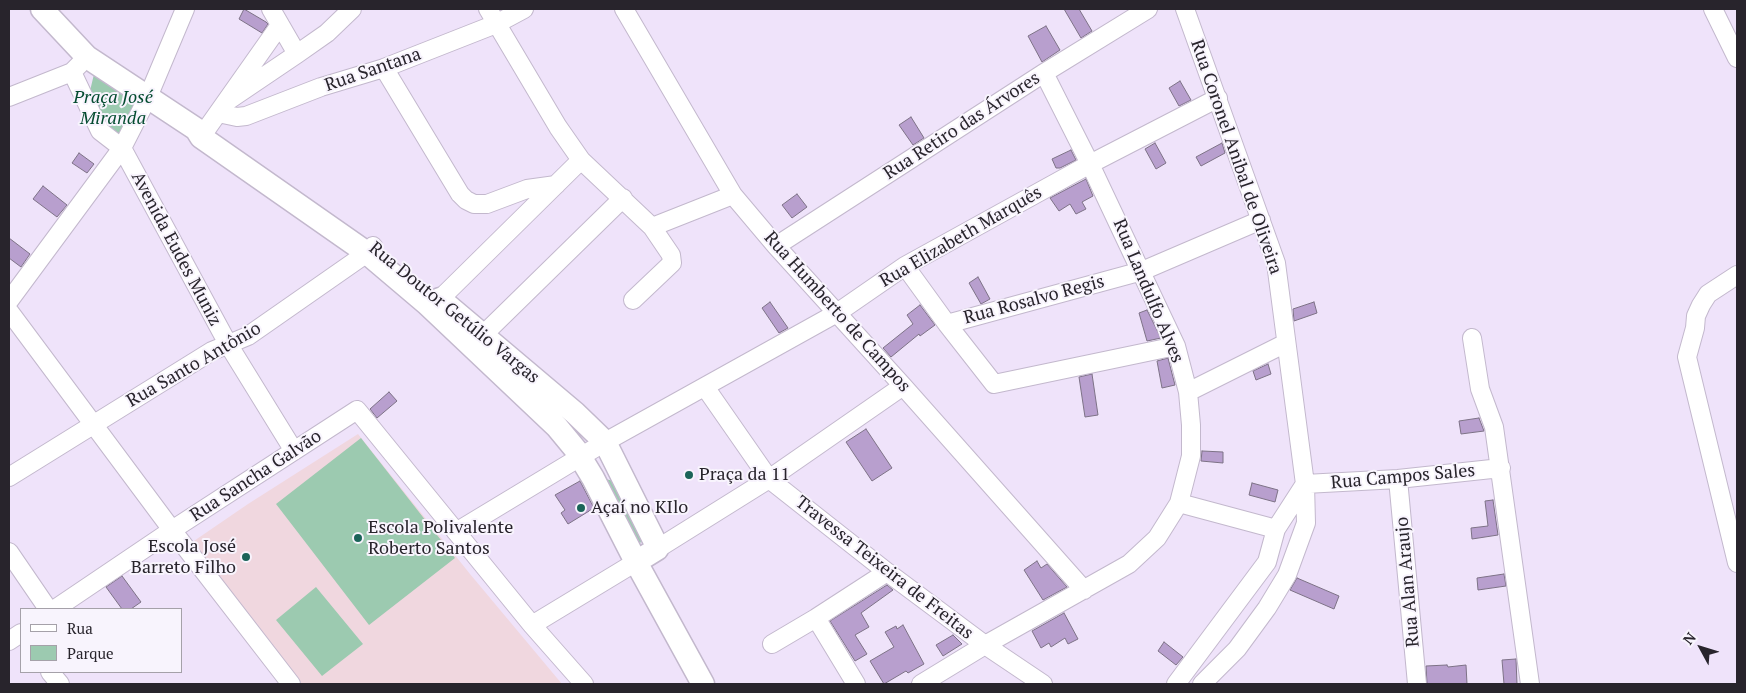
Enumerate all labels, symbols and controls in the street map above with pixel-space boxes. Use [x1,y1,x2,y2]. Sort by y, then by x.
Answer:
street label: Rua Coronel Anibal de Oliveira [1186,37,1286,277]
street label: Rua Santana [322,43,424,97]
street label: Rua Retiro das Árvores [880,67,1044,185]
park label: Praça José Miranda [73,87,153,130]
street label: Avenida Eudes Muniz [126,168,226,330]
street label: Rua Elizabeth Marquês [876,182,1046,292]
street label: Rua Landulfo Alves [1108,216,1188,366]
street label: Rua Humberto de Campos [759,227,915,397]
street label: Rua Doutor Getúlio Vargas [364,238,544,388]
street label: Rua Rosalvo Regis [961,271,1107,329]
street label: Rua Santo Antônio [123,318,265,412]
street label: Rua Sancha Galvão [186,426,326,526]
street label: Rua Campos Sales [1330,460,1476,494]
place label: Praça da 11 [699,464,790,486]
marker: Praça da 11 [683,469,695,481]
street label: Travessa Teixeira de Freitas [791,492,977,644]
place label: Açaí no KIlo [591,497,688,519]
marker: Açaí no KIlo [575,502,587,514]
street label: Rua Alan Araujo [1392,516,1424,648]
place label: Escola Polivalente Roberto Santos [368,517,513,560]
marker: Escola Polivalente Roberto Santos [352,532,364,544]
place label: Escola José Barreto Filho [131,536,236,578]
marker: Escola José Barreto Filho [240,551,252,563]
legend [20,608,182,673]
text: Rua [67,618,93,638]
north arrow [1676,623,1726,673]
text: N [1678,628,1700,648]
text: Parque [67,643,114,663]

